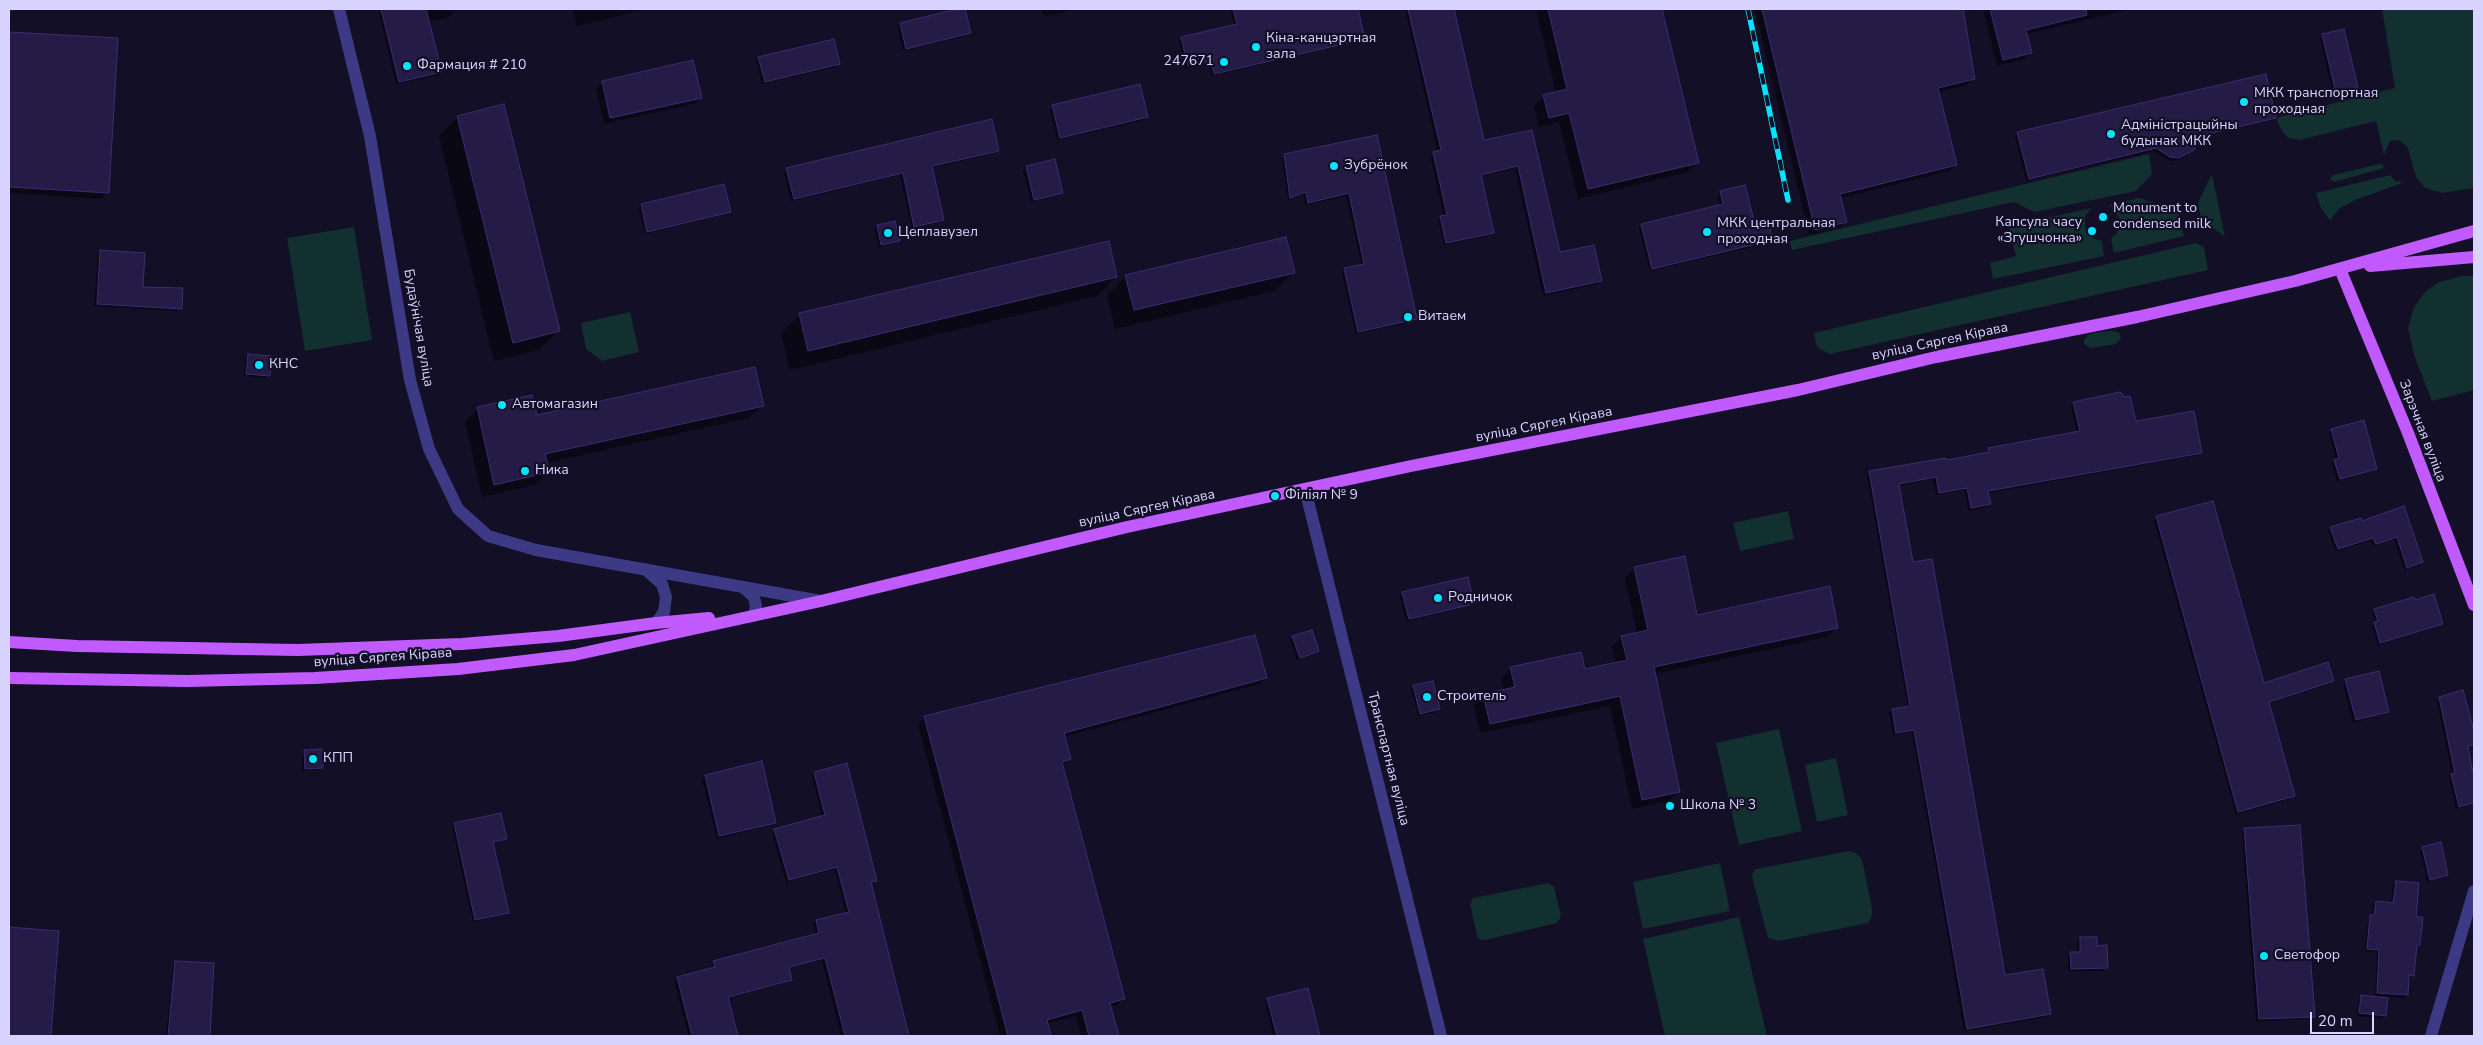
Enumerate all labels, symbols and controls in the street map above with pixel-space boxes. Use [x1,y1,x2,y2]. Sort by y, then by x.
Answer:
place label: Кіна-канцэртная зала [1266,31,1376,64]
marker: Кіна-канцэртная зала [1250,41,1262,53]
place label: 247671 [1164,54,1214,70]
marker: 247671 [1218,56,1230,68]
place label: Фармация # 210 [417,58,526,74]
marker: Фармация # 210 [401,60,413,72]
place label: МКК транспортная проходная [2254,86,2378,118]
marker: МКК транспортная проходная [2238,96,2250,108]
place label: Адміністрацыйны будынак МКК [2121,118,2238,150]
marker: Адміністрацыйны будынак МКК [2105,128,2117,140]
place label: Зубрёнок [1344,158,1408,174]
marker: Зубрёнок [1328,160,1340,172]
place label: Monument to condensed milk [2113,201,2211,233]
marker: Monument to condensed milk [2097,211,2109,223]
place label: Капсула часу «Згушчонка» [1995,215,2082,248]
place label: МКК центральная проходная [1717,216,1836,248]
place label: Цеплавузел [898,225,978,241]
marker: Капсула часу «Згушчонка» [2086,225,2098,237]
marker: МКК центральная проходная [1701,226,1713,238]
marker: Цеплавузел [882,227,894,239]
street label: Будаўнічая вуліца [399,268,437,388]
place label: Витаем [1418,309,1466,325]
marker: Витаем [1402,311,1414,323]
street label: вуліца Сяргея Кірава [1870,319,2010,365]
place label: КНС [269,357,298,373]
marker: КНС [253,359,265,371]
street label: Зарэчная вуліца [2395,377,2449,485]
place label: Автомагазин [512,397,598,413]
marker: Автомагазин [496,399,508,411]
street label: вуліца Сяргея Кірава [1474,403,1614,447]
place label: Ника [535,463,569,479]
marker: Ника [519,465,531,477]
street label: вуліца Сяргея Кірава [1077,486,1217,532]
place label: Філіял № 9 [1285,488,1358,504]
marker: Філіял № 9 [1269,490,1281,502]
place label: Родничок [1448,590,1512,606]
marker: Родничок [1432,592,1444,604]
street label: вуліца Сяргея Кірава [313,645,453,671]
place label: Строитель [1437,689,1506,705]
street label: Транспартная вуліца [1363,690,1413,828]
marker: Строитель [1421,691,1433,703]
place label: КПП [323,751,353,767]
marker: КПП [307,753,319,765]
place label: Школа № 3 [1680,798,1756,814]
marker: Школа № 3 [1664,800,1676,812]
place label: Светофор [2274,948,2340,964]
marker: Светофор [2258,950,2270,962]
scale bar [2313,1002,2377,1034]
text: 20 m [2318,1011,2353,1031]

